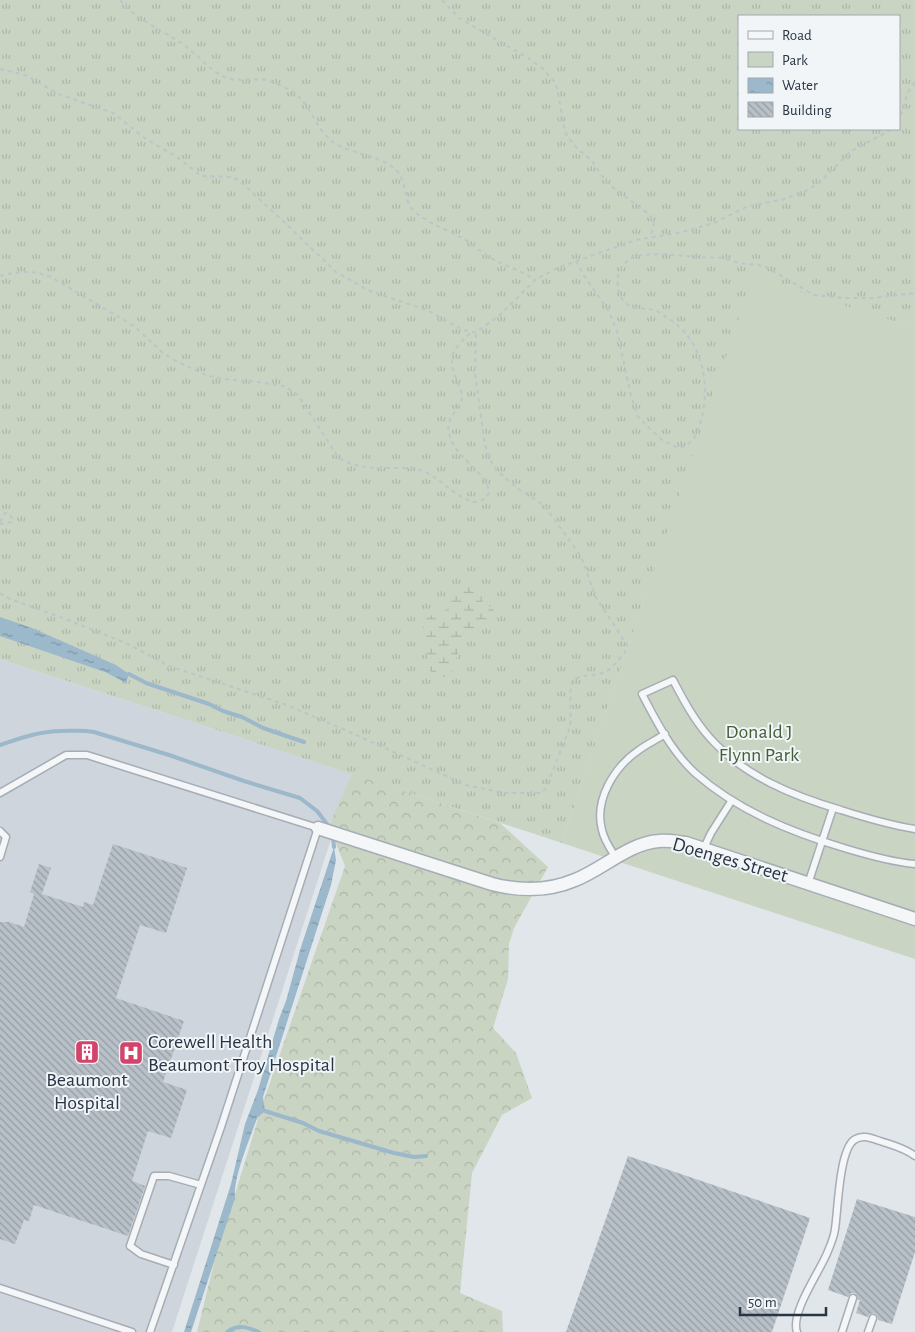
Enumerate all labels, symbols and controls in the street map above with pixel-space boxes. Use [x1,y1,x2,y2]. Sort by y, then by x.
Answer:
legend [738,15,900,130]
text: Road [782,28,812,43]
text: Park [782,53,808,68]
text: Water [782,78,818,93]
text: Building [782,103,832,118]
park label: Donald J Flynn Park [719,722,799,765]
street label: Doenges Street [670,834,791,886]
place label: Corewell Health Beaumont Troy Hospital [148,1032,335,1075]
building icon: Beaumont Hospital [74,1039,100,1065]
hospital icon: Corewell Health Beaumont Troy Hospital [118,1040,144,1066]
place label: Beaumont Hospital [46,1070,128,1113]
scale bar [740,1284,826,1316]
text: 50 m [748,1295,777,1310]

